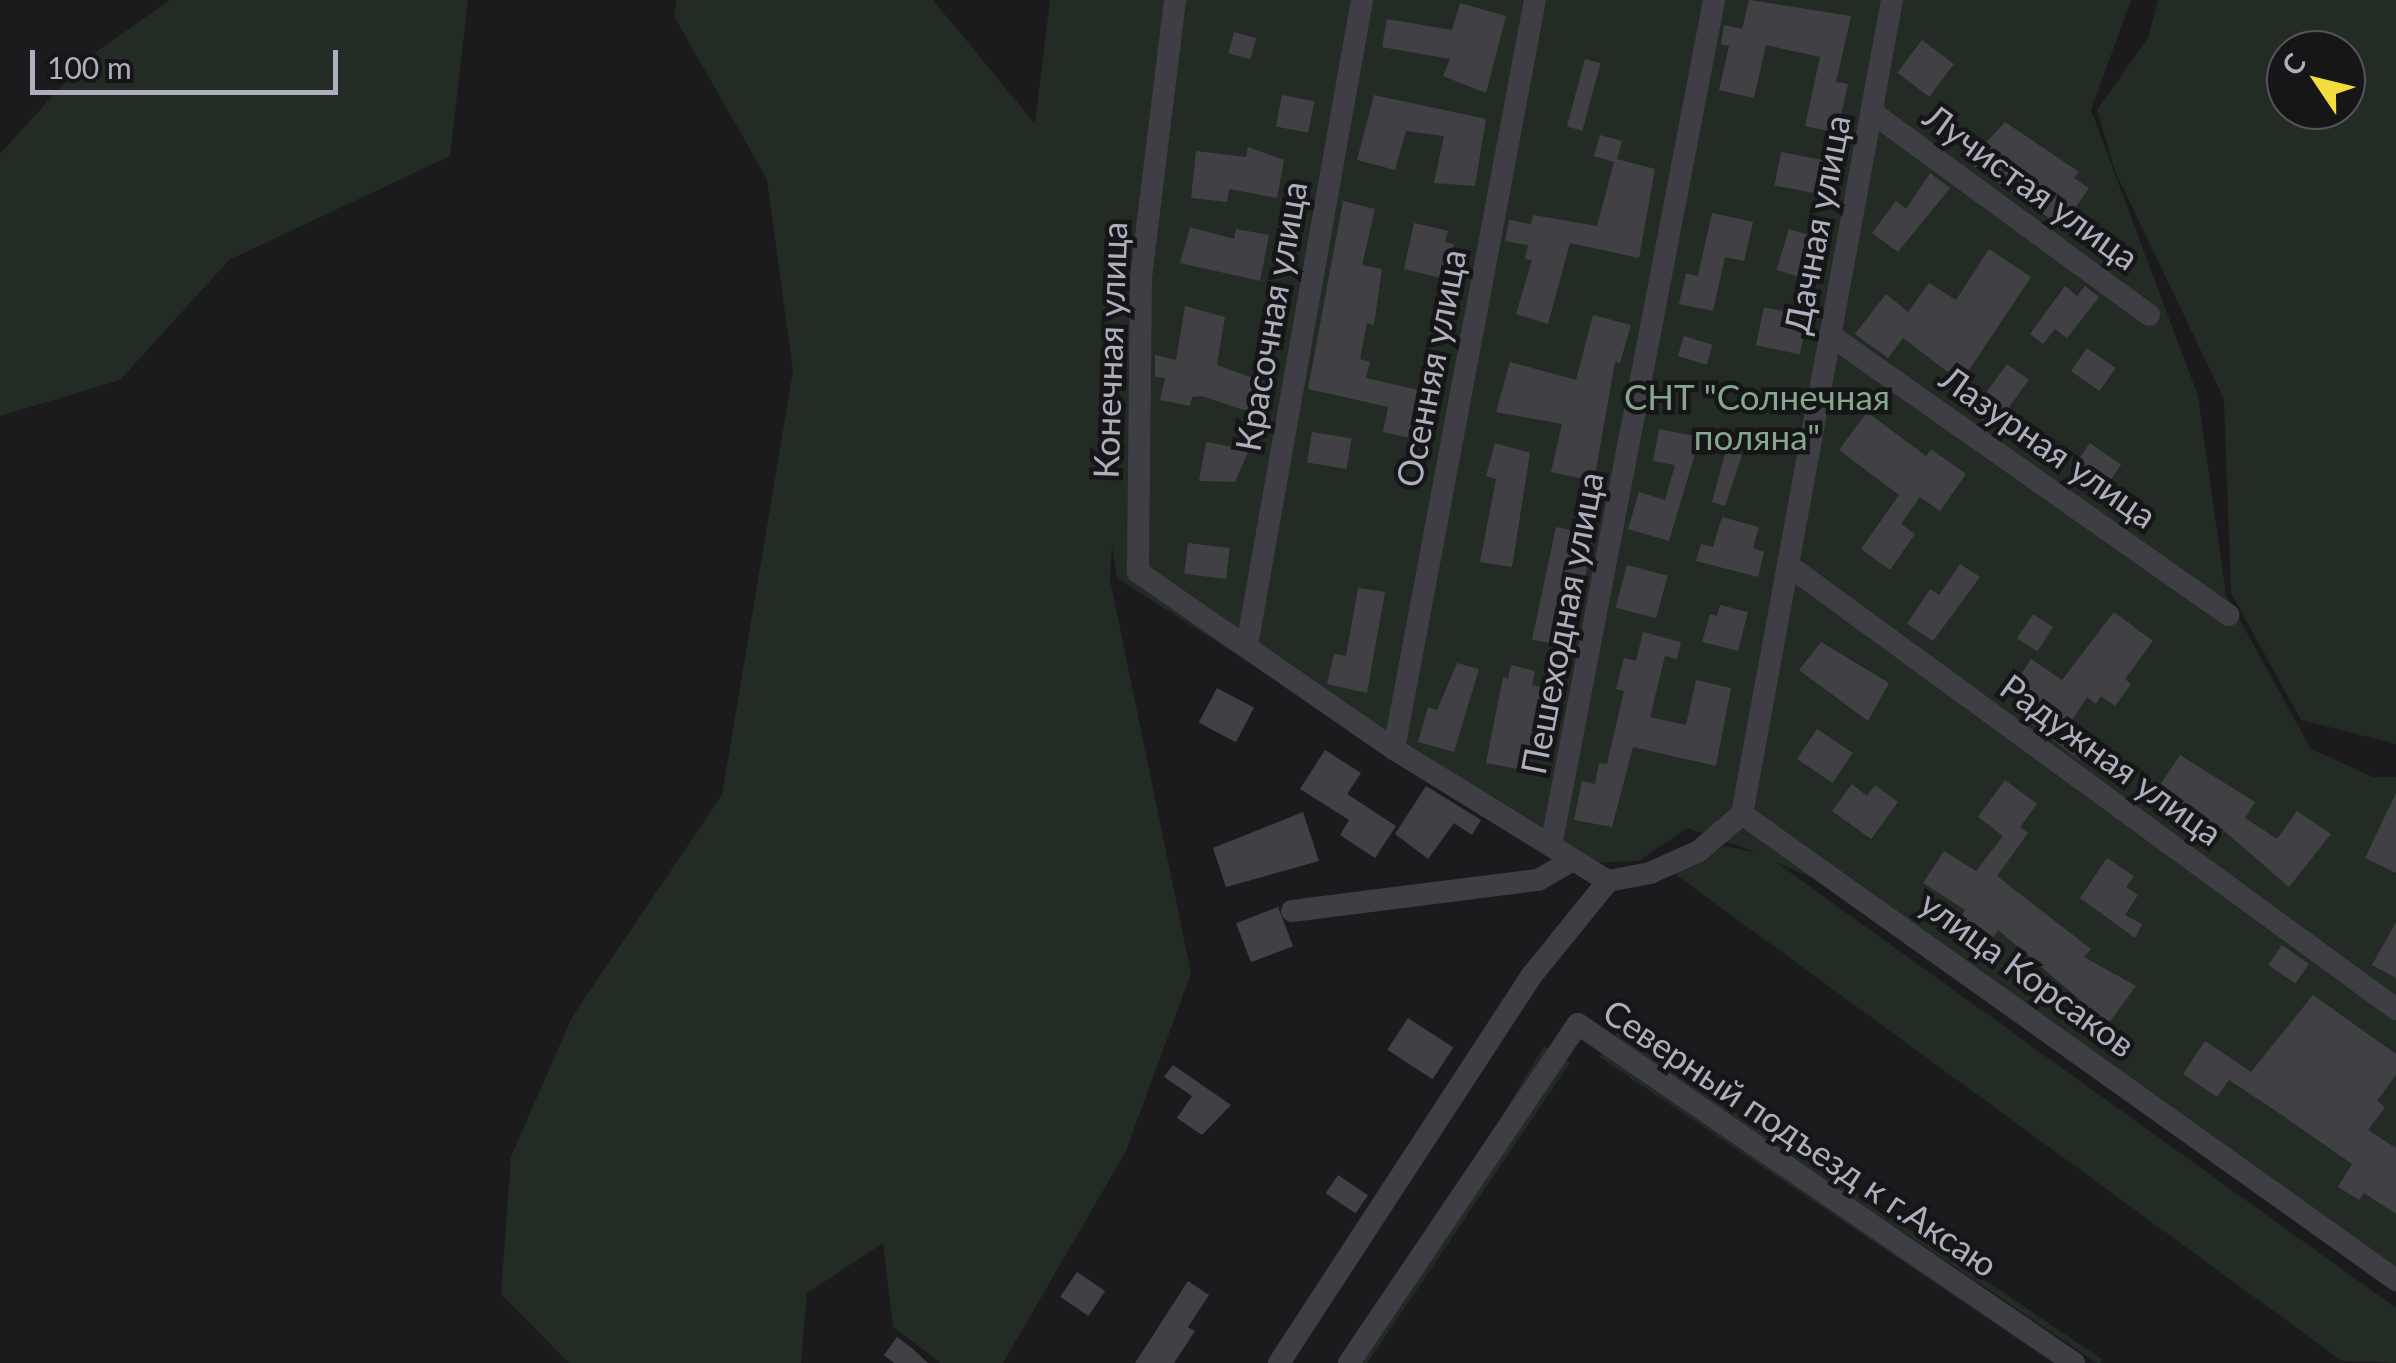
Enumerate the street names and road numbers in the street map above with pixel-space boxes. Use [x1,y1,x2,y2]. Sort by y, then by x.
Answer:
street label: Лучистая улица [1917,94,2147,278]
street label: Дачная улица [1774,111,1858,337]
street label: Красочная улица [1226,178,1314,454]
street label: Конечная улица [1084,221,1134,479]
street label: Осенняя улица [1386,246,1474,490]
street label: Лазурная улица [1933,356,2165,536]
street label: Пешеходная улица [1511,468,1611,778]
street label: Радужная улица [1993,665,2231,853]
street label: улица Корсаков [1913,881,2143,1065]
street label: Северный подъезд к г.Аксаю [1596,989,2006,1285]

